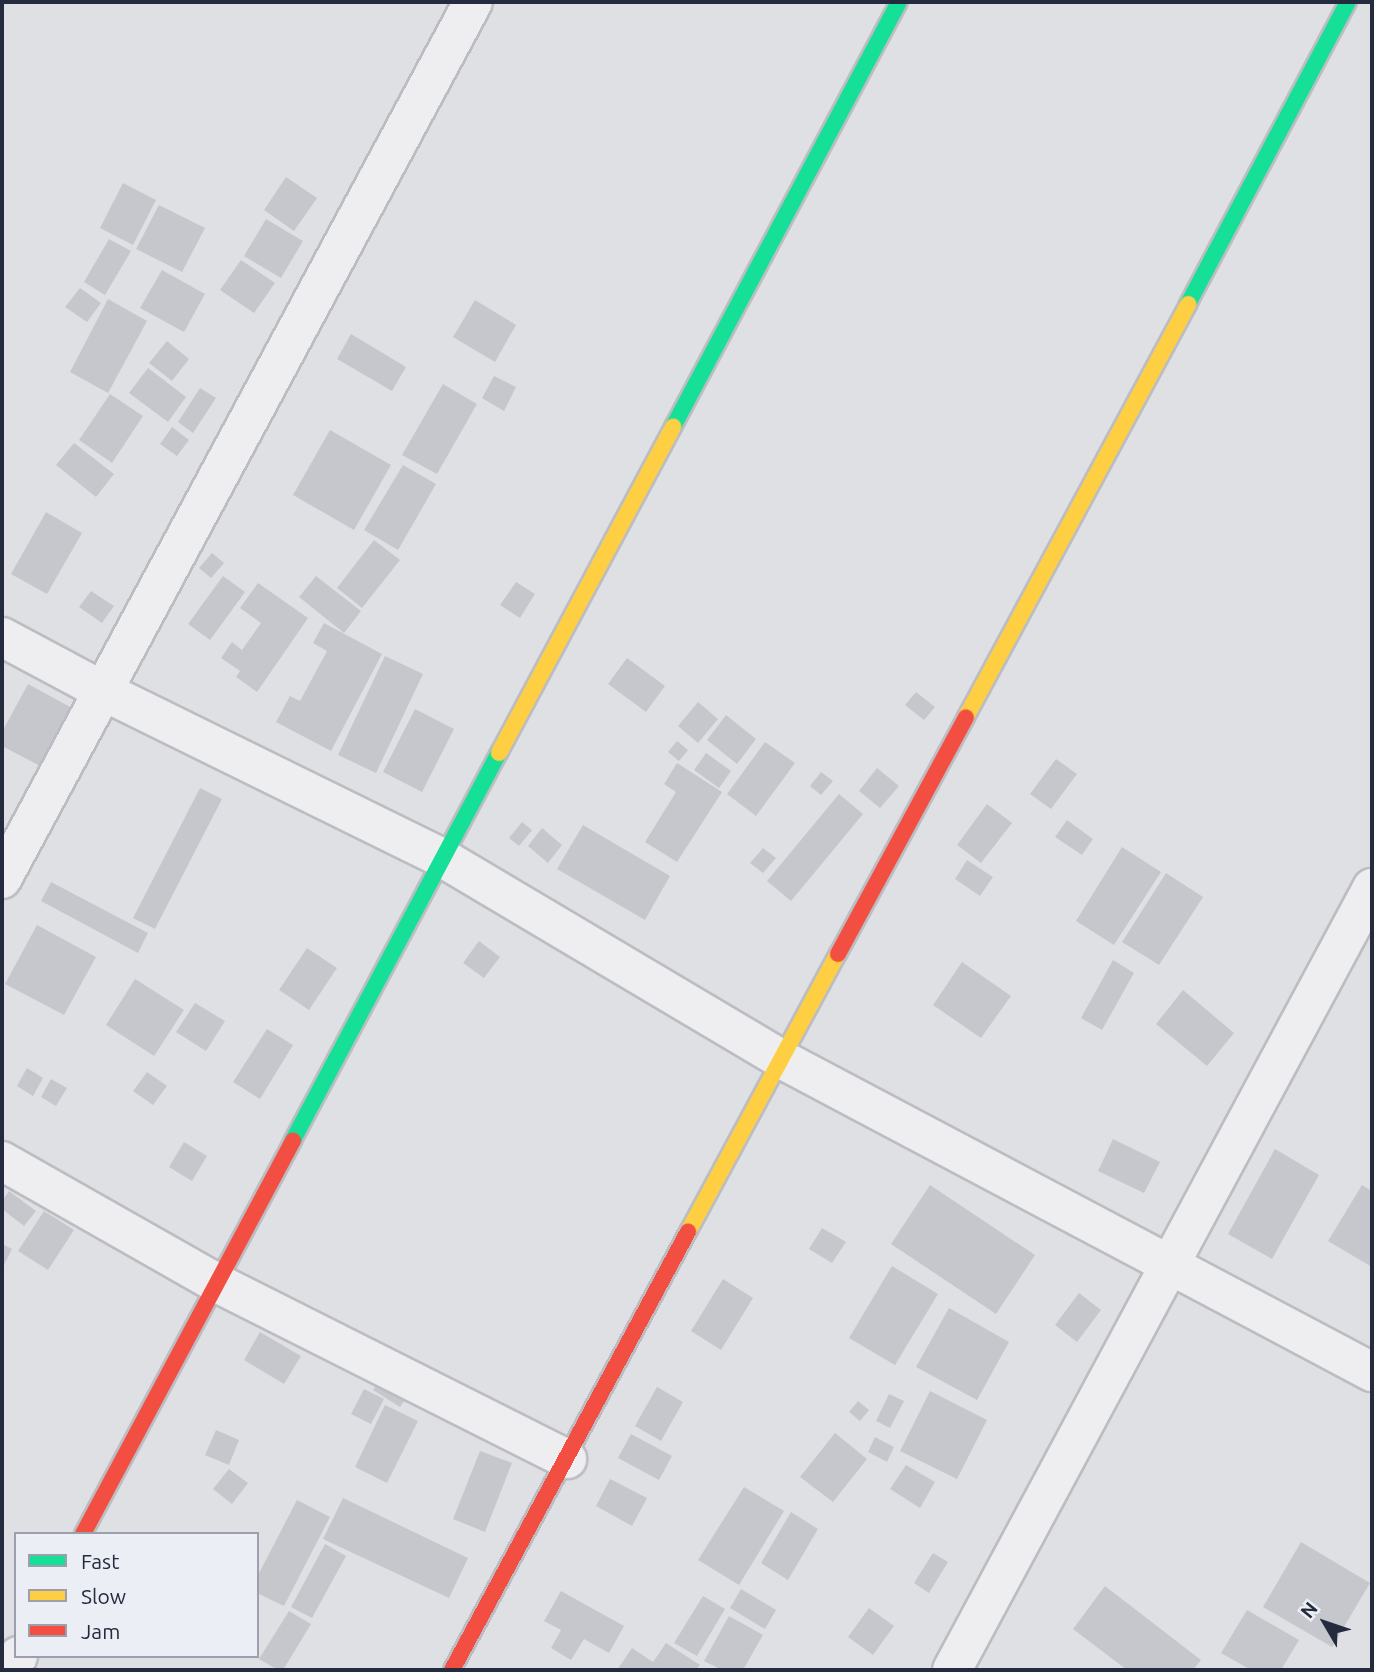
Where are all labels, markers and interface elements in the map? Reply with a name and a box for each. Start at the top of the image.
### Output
legend [14,1532,259,1658]
text: Fast [81,1549,119,1573]
text: Slow [81,1584,126,1608]
north arrow [1290,1588,1360,1658]
text: N [1296,1597,1322,1622]
text: Jam [81,1619,120,1643]

